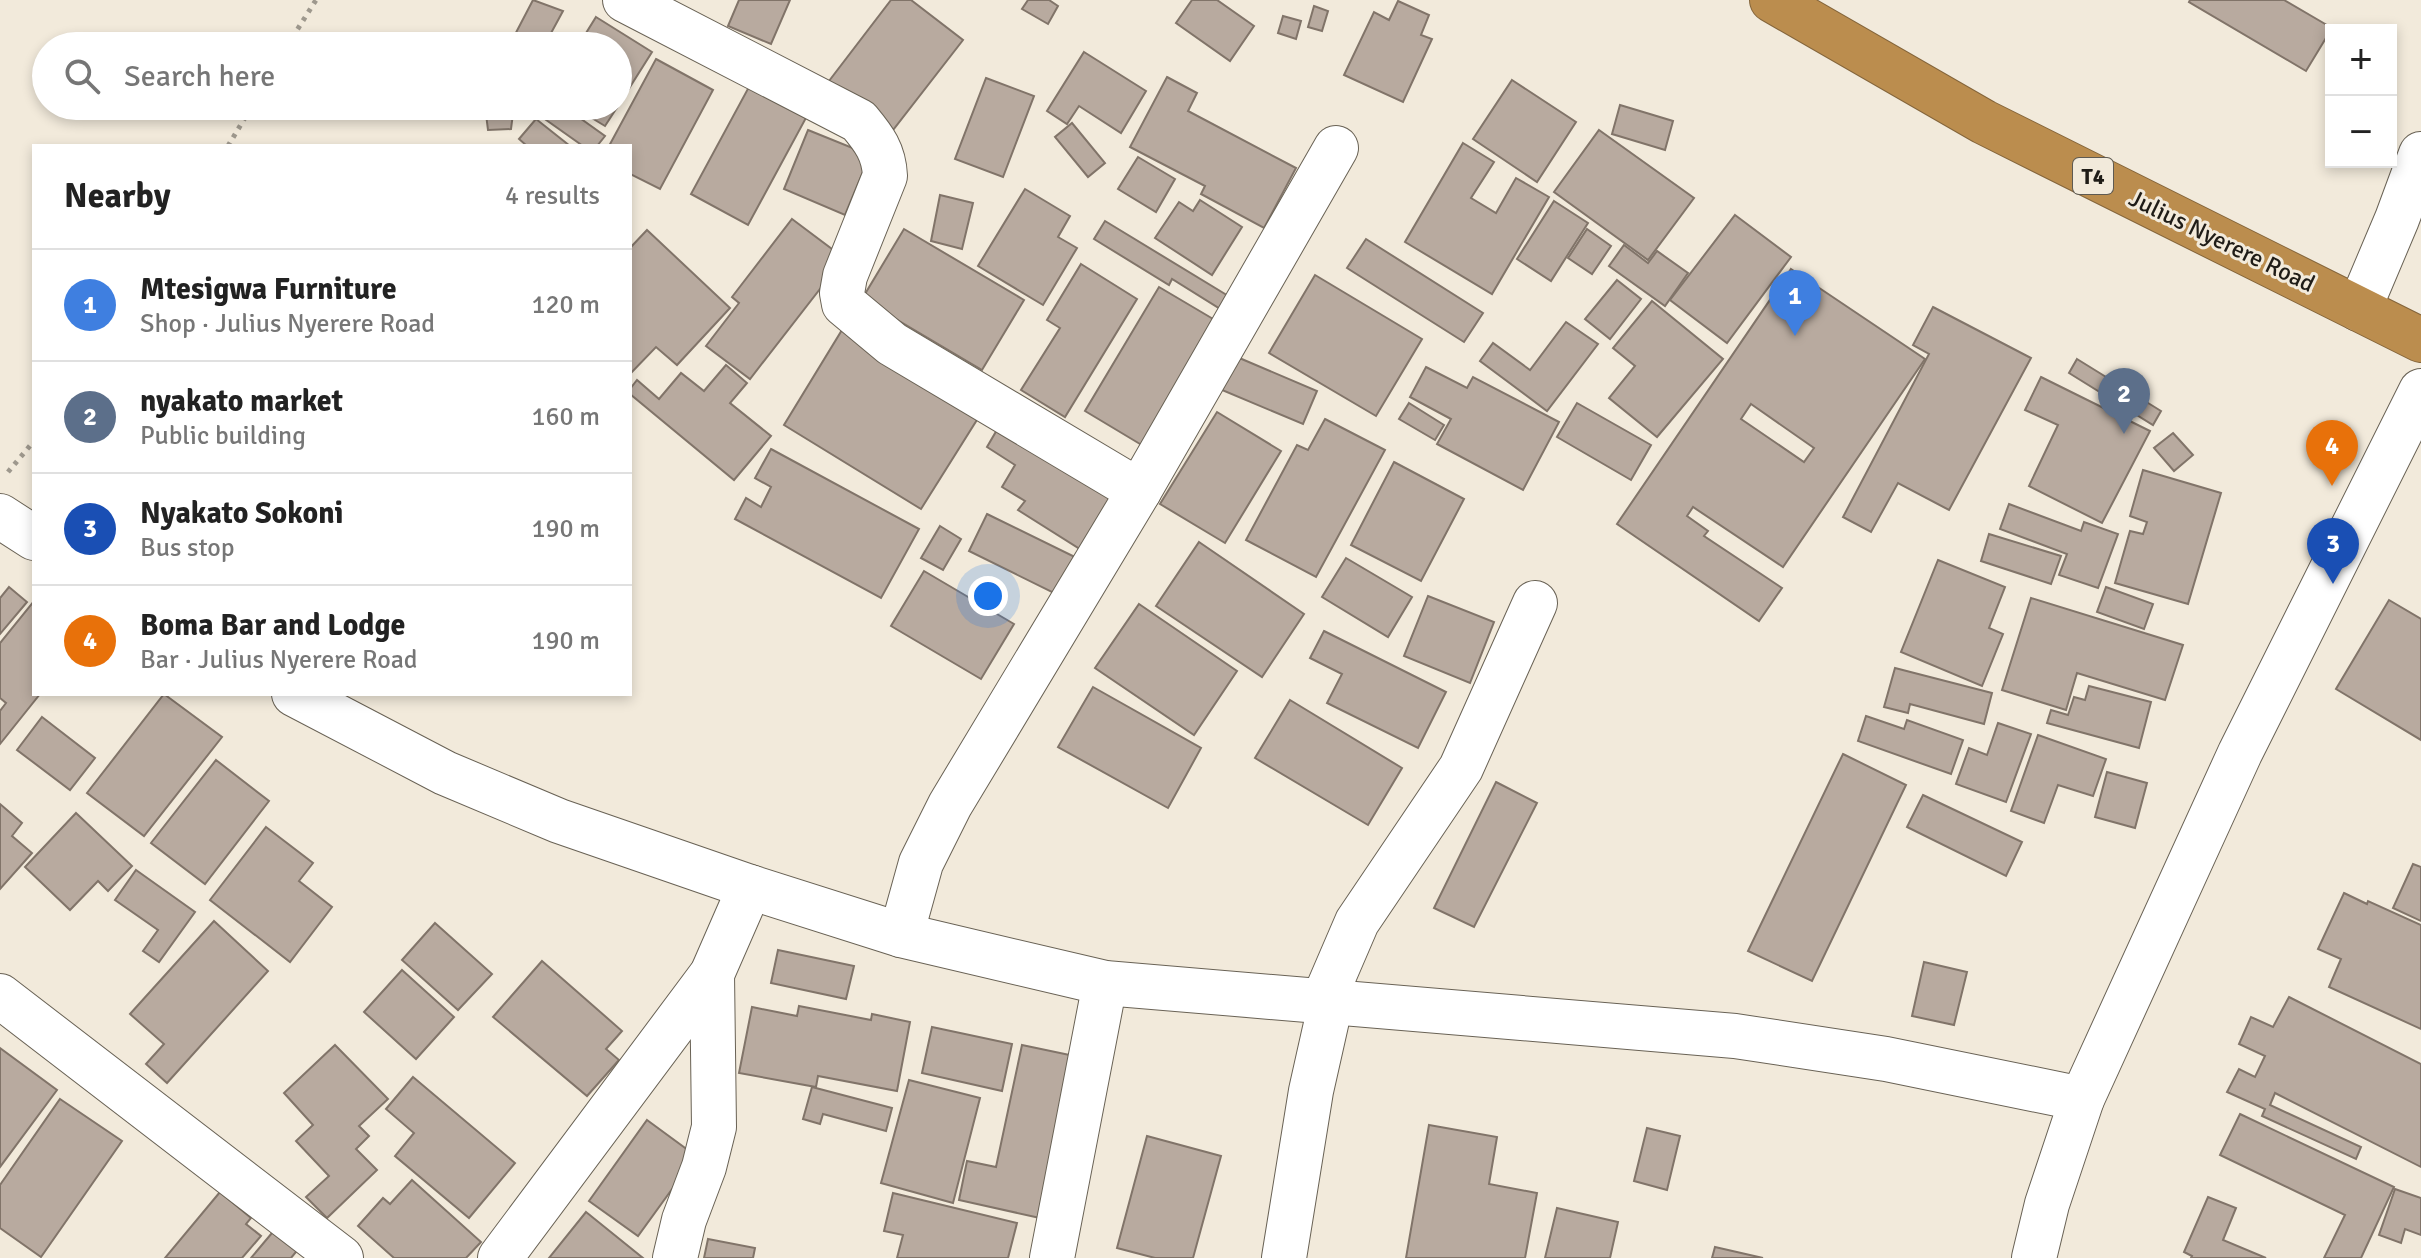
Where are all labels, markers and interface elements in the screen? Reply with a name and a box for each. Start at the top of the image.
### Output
map controls [2325,24,2397,168]
button: + [2325,24,2397,96]
search box [32,32,632,120]
icon: search [60,54,104,98]
text: Search here [124,58,275,95]
button: − [2325,96,2397,168]
road number: T4 [2073,158,2113,194]
text: Nearby [64,175,171,217]
text: 4 results [505,180,600,212]
street label: Julius Nyerere Road [2124,183,2320,299]
pin: 1 [1769,270,1821,336]
text: Mtesigwa Furniture [140,271,397,308]
text: 1 [83,289,97,321]
text: 120 m [531,289,600,321]
text: Shop · Julius Nyerere Road [140,308,435,340]
pin: 2 [2098,368,2150,434]
text: nyakato market [140,383,343,420]
text: 2 [83,401,97,433]
text: 160 m [531,401,600,433]
text: Public building [140,420,306,452]
pin: 4 [2306,420,2358,486]
text: Nyakato Sokoni [140,495,343,532]
text: 3 [83,513,97,545]
text: 190 m [531,513,600,545]
pin: 3 [2307,518,2359,584]
text: Bus stop [140,532,235,564]
your location [968,576,1008,616]
text: Boma Bar and Lodge [140,607,405,644]
text: 4 [83,625,97,657]
text: 190 m [531,625,600,657]
text: Bar · Julius Nyerere Road [140,644,418,676]

